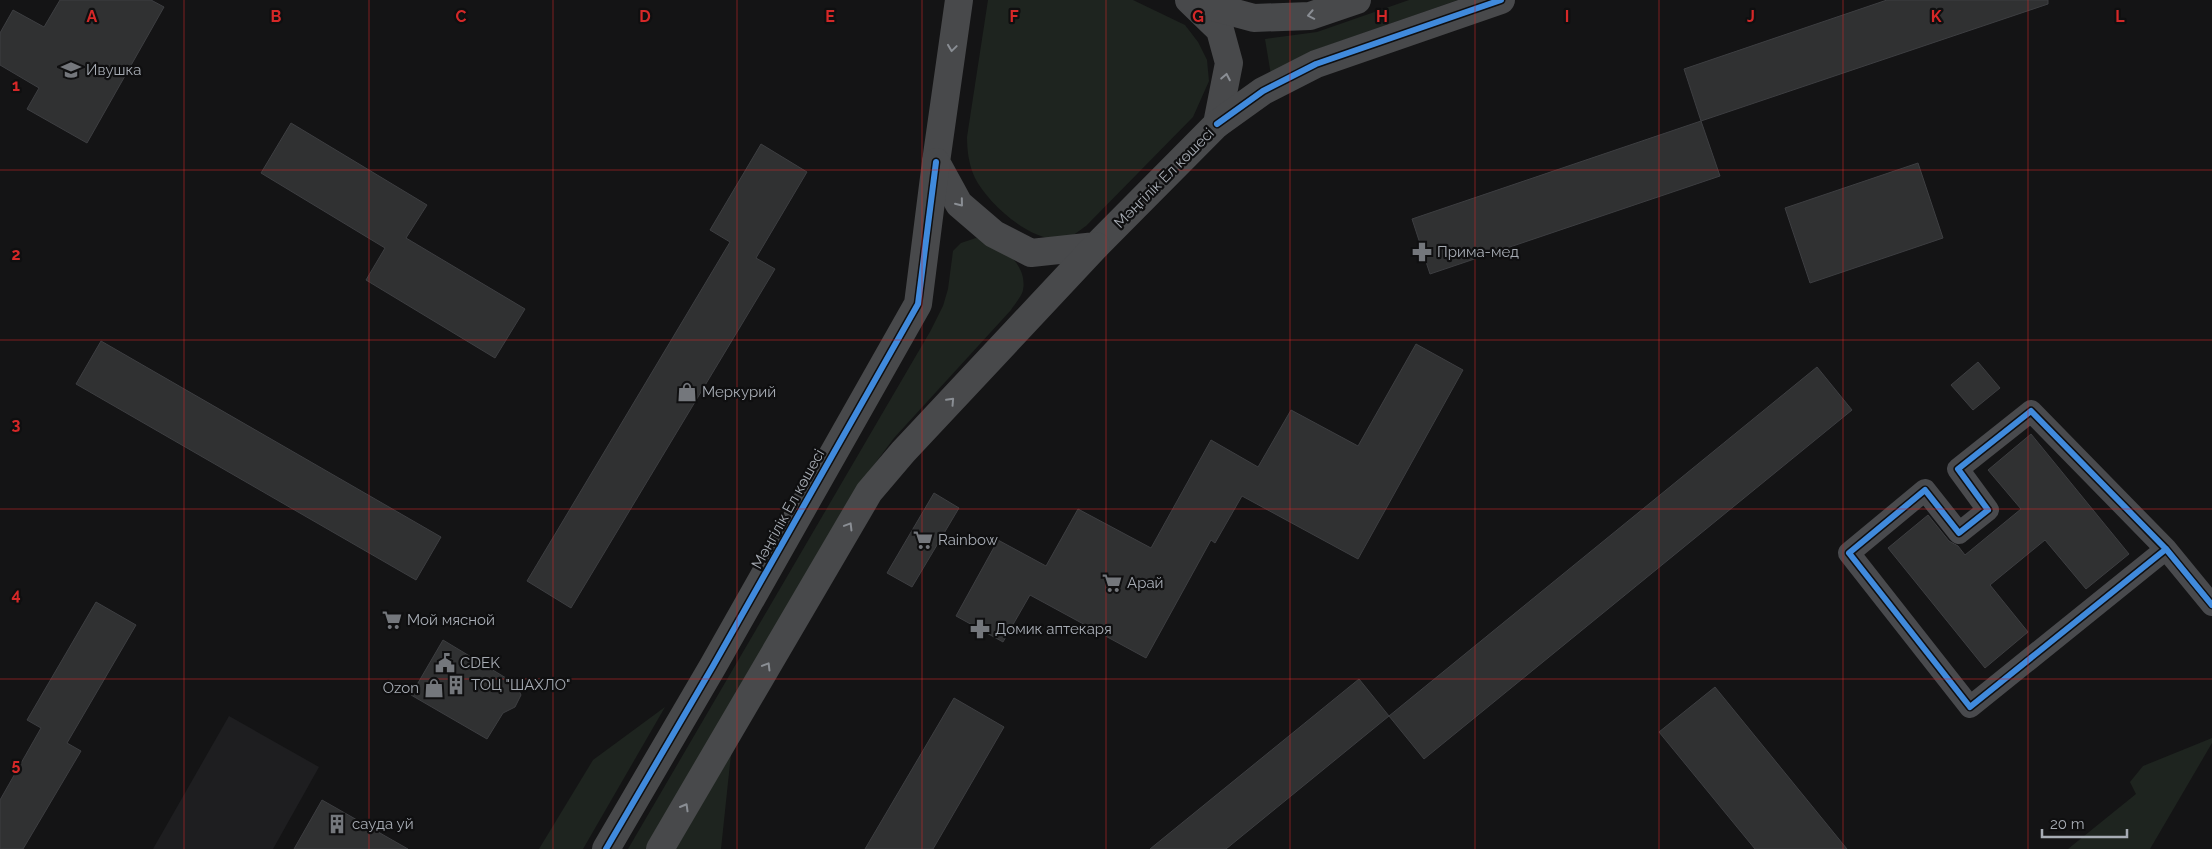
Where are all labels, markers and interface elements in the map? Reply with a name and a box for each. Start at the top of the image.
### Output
text: A [87,7,98,26]
text: B [271,7,282,26]
text: C [456,7,467,26]
text: D [639,7,651,26]
text: E [825,7,835,26]
text: F [1009,7,1019,26]
text: G [1192,7,1204,26]
text: H [1376,7,1388,26]
text: I [1565,7,1569,26]
text: J [1747,7,1755,26]
text: K [1931,7,1942,26]
text: L [2115,7,2125,26]
one-way arrow [1306,9,1315,20]
one-way arrow [947,45,958,53]
school or university icon: Ивушка [60,59,82,81]
place label: Ивушка [86,61,141,79]
one-way arrow [1220,73,1231,82]
text: 1 [12,76,20,95]
street label: Мәңгілік Ел көшесі [1110,124,1218,232]
one-way arrow [955,197,963,206]
pharmacy icon: Прима-мед [1411,241,1433,263]
place label: Прима-мед [1437,243,1519,261]
text: 2 [11,245,21,264]
shop icon: Меркурий [676,381,698,403]
place label: Меркурий [702,383,776,401]
one-way arrow [945,397,954,406]
text: 3 [12,415,21,434]
street label: Мәңгілік Ел көшесі [748,446,828,572]
one-way arrow [843,523,853,532]
supermarket icon: Rainbow [912,529,934,551]
place label: Rainbow [938,531,998,549]
supermarket icon: Арай [1101,572,1123,594]
place label: Арай [1127,574,1163,592]
text: 4 [11,585,21,604]
supermarket icon: Мой мясной [381,609,403,631]
place label: Мой мясной [407,611,495,629]
pharmacy icon: Домик аптекаря [969,618,991,640]
place label: Домик аптекаря [995,620,1112,638]
public building icon: CDEK [434,652,456,674]
place label: CDEK [460,654,500,672]
one-way arrow [760,663,770,672]
building icon: ТОЦ "ШАХЛО" [445,674,467,696]
place label: ТОЦ "ШАХЛО" [471,676,570,694]
shop icon: Ozon [423,677,445,699]
place label: Ozon [383,679,419,697]
text: 5 [12,755,21,774]
one-way arrow [678,803,688,812]
scale bar [2042,806,2127,838]
building icon: сауда уй [326,813,348,835]
place label: сауда уй [352,815,414,833]
text: 20 m [2050,815,2085,833]

